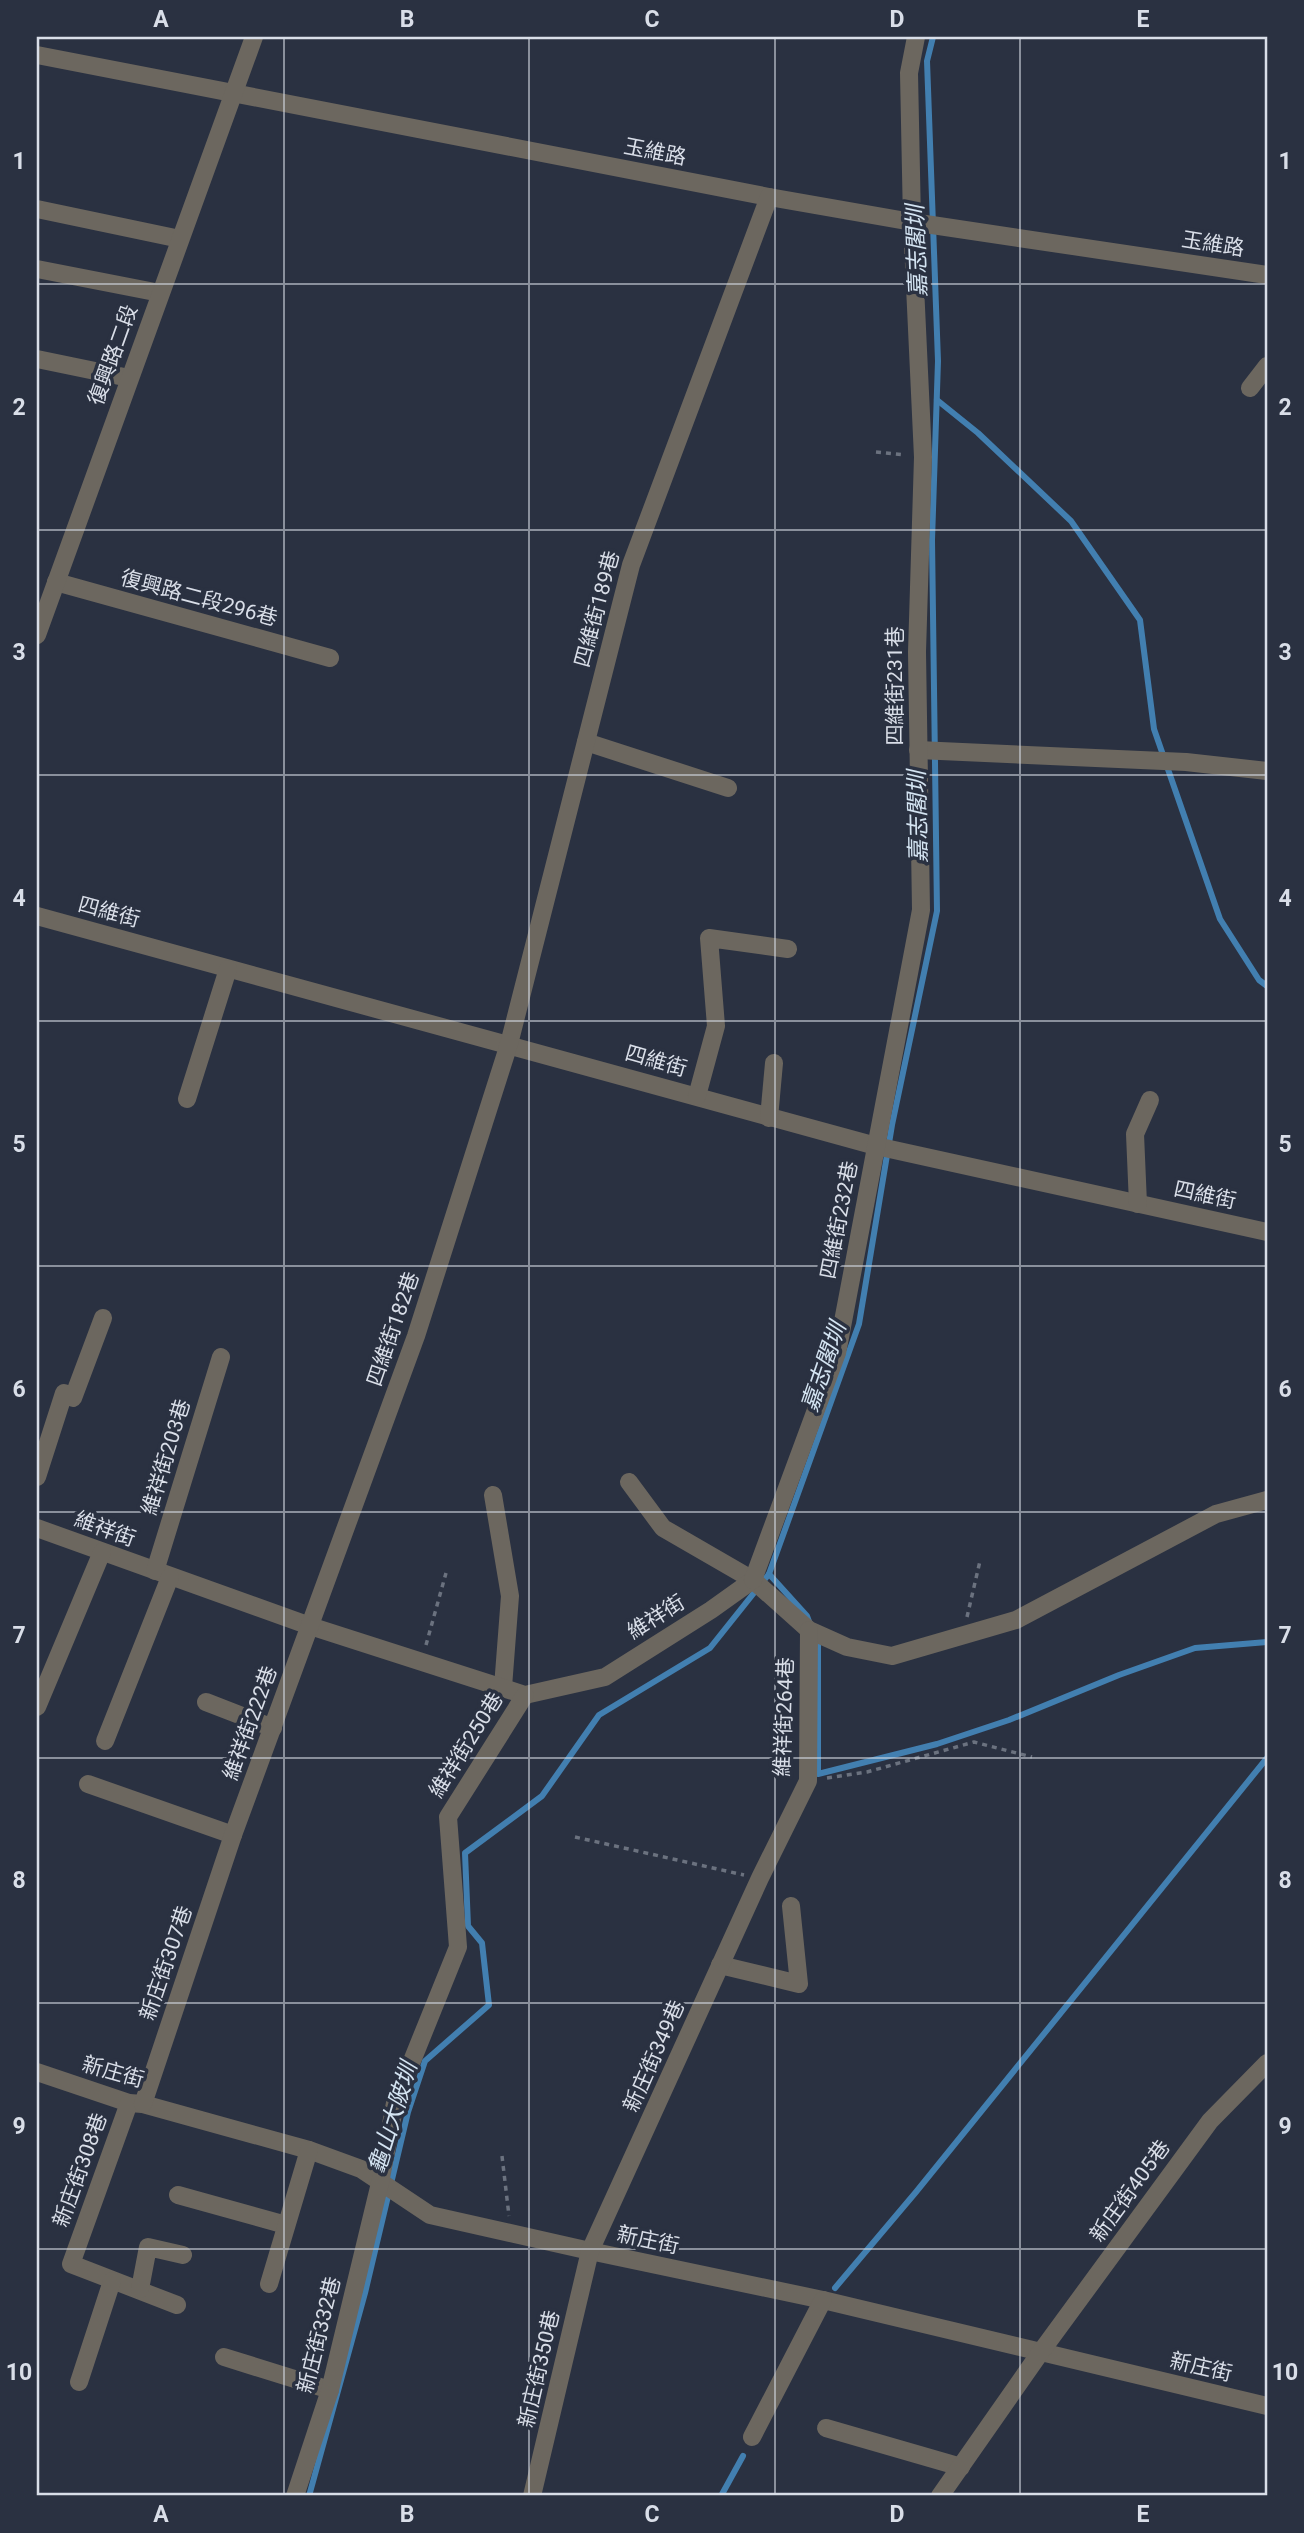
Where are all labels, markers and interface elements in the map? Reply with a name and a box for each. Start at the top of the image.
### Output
text: A [153,6,169,33]
text: B [400,6,414,33]
text: C [644,6,660,33]
text: D [890,6,904,33]
text: E [1137,6,1150,33]
street label: 玉維路 [622,134,688,170]
text: 1 [12,148,26,175]
text: 1 [1278,148,1292,175]
water label: 嘉志閣圳 [902,202,932,297]
street label: 玉維路 [1180,227,1246,261]
street label: 復興路二段 [84,302,142,408]
text: 2 [12,394,26,421]
text: 2 [1278,394,1292,421]
street label: 四維街189巷 [570,548,624,670]
street label: 復興路二段296巷 [118,566,280,630]
street label: 四維街231巷 [883,626,907,746]
text: 3 [12,639,26,666]
text: 3 [1278,639,1292,666]
water label: 嘉志閣圳 [904,768,932,863]
text: 4 [12,885,26,912]
text: 4 [1278,885,1292,912]
street label: 四維街 [75,892,143,932]
street label: 四維街 [622,1041,690,1081]
text: 5 [12,1131,26,1158]
text: 5 [1278,1131,1292,1158]
street label: 四維街232巷 [816,1159,862,1281]
street label: 四維街 [1172,1177,1238,1213]
street label: 四維街182巷 [362,1269,424,1389]
water label: 嘉志閣圳 [796,1316,853,1415]
text: 6 [12,1376,26,1403]
text: 6 [1278,1376,1292,1403]
street label: 維祥街203巷 [137,1396,195,1518]
street label: 維祥街 [71,1507,139,1551]
street label: 維祥街 [623,1590,689,1644]
text: 7 [12,1622,26,1649]
text: 7 [1278,1622,1292,1649]
street label: 維祥街264巷 [770,1657,798,1777]
street label: 維祥街222巷 [218,1663,282,1783]
street label: 維祥街250巷 [424,1688,508,1802]
text: 8 [12,1867,26,1894]
text: 8 [1278,1867,1292,1894]
street label: 新庄街307巷 [135,1903,197,2023]
street label: 新庄街349巷 [619,1997,689,2115]
street label: 新庄街 [79,2052,147,2092]
water label: 龜山大陂圳 [363,2056,424,2177]
street label: 新庄街308巷 [48,2110,112,2230]
text: 9 [12,2113,26,2140]
text: 9 [1278,2113,1292,2140]
street label: 新庄街405巷 [1085,2136,1175,2246]
street label: 新庄街 [615,2222,681,2258]
street label: 新庄街332巷 [293,2274,345,2396]
street label: 新庄街350巷 [514,2308,564,2430]
street label: 新庄街 [1168,2348,1234,2386]
text: 10 [6,2359,32,2386]
text: 10 [1272,2359,1298,2386]
text: A [153,2501,169,2528]
text: B [400,2501,414,2528]
text: C [644,2501,660,2528]
text: D [890,2501,904,2528]
text: E [1137,2501,1150,2528]

